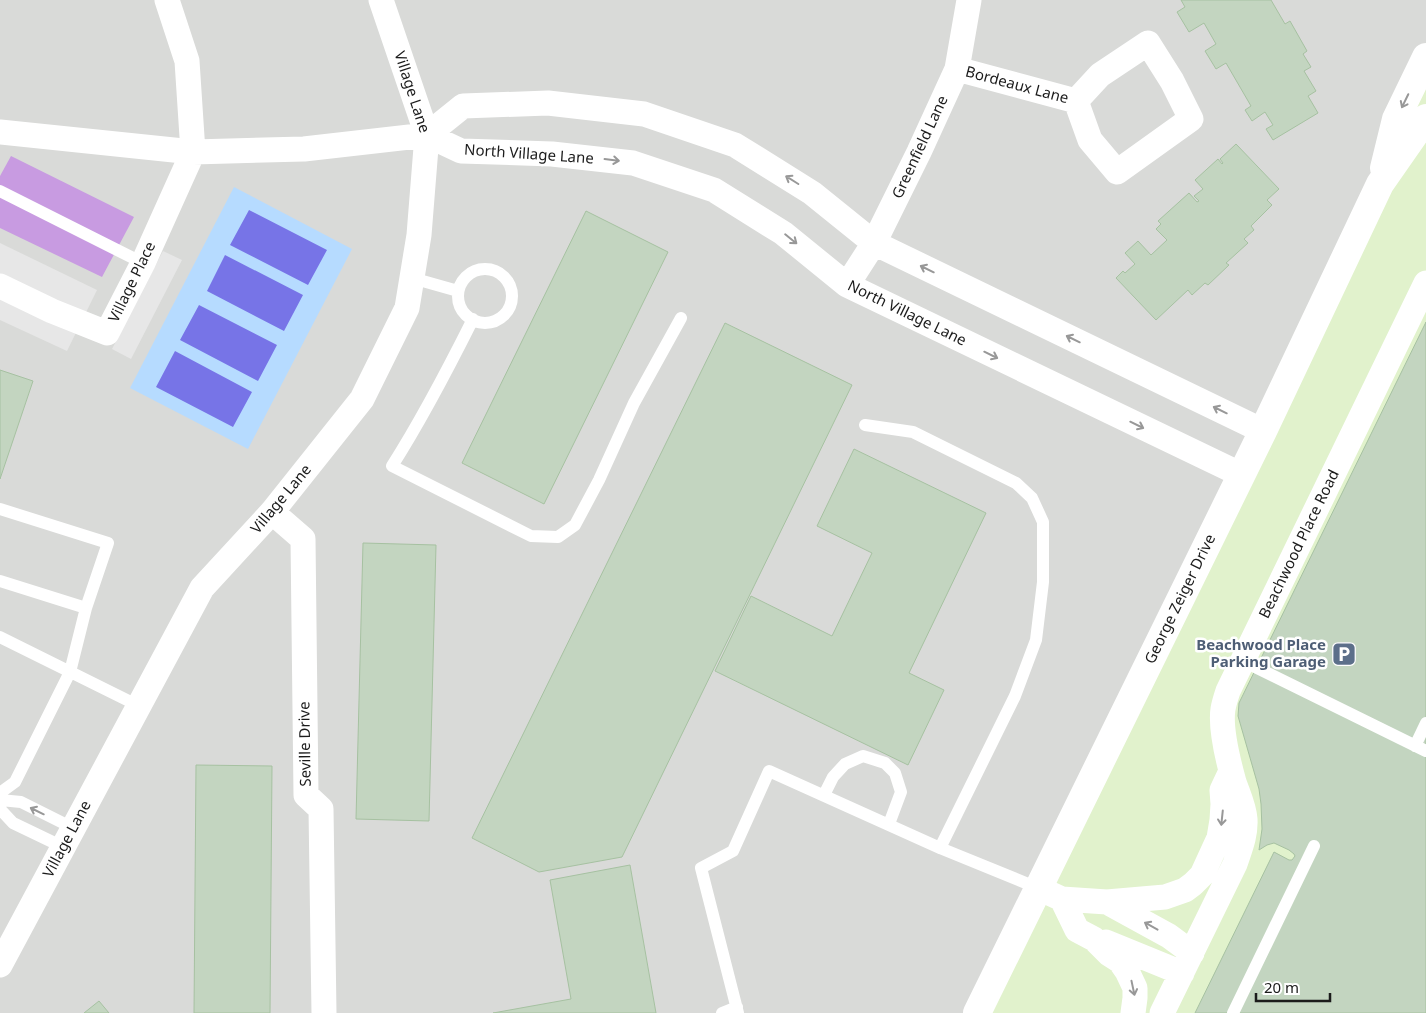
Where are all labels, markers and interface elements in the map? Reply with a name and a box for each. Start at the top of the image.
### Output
street label: Village Lane [390,48,436,135]
street label: Bordeaux Lane [964,61,1071,107]
street label: Greenfield Lane [886,92,952,201]
one-way arrow [1400,93,1409,108]
street label: North Village Lane [464,138,595,168]
one-way arrow [604,155,620,165]
one-way arrow [785,175,799,185]
one-way arrow [784,234,797,245]
street label: Village Place [103,238,159,325]
one-way arrow [920,263,935,273]
street label: North Village Lane [845,275,970,350]
one-way arrow [1066,334,1081,343]
one-way arrow [983,350,998,360]
one-way arrow [1212,405,1227,415]
one-way arrow [1129,421,1144,430]
street label: Village Lane [245,460,315,537]
street label: Beachwood Place Road [1253,466,1343,621]
street label: George Zeiger Drive [1139,530,1219,667]
place label: Beachwood Place Parking Garage [1196,634,1326,671]
parking icon: Beachwood Place Parking Garage [1331,641,1357,667]
street label: Seville Drive [293,701,315,787]
street label: Village Lane [37,796,95,881]
one-way arrow [30,805,45,815]
one-way arrow [1217,809,1227,825]
one-way arrow [1144,921,1159,931]
scale bar [1256,970,1330,1002]
text: 20 m [1264,977,1299,997]
one-way arrow [1129,980,1139,996]

